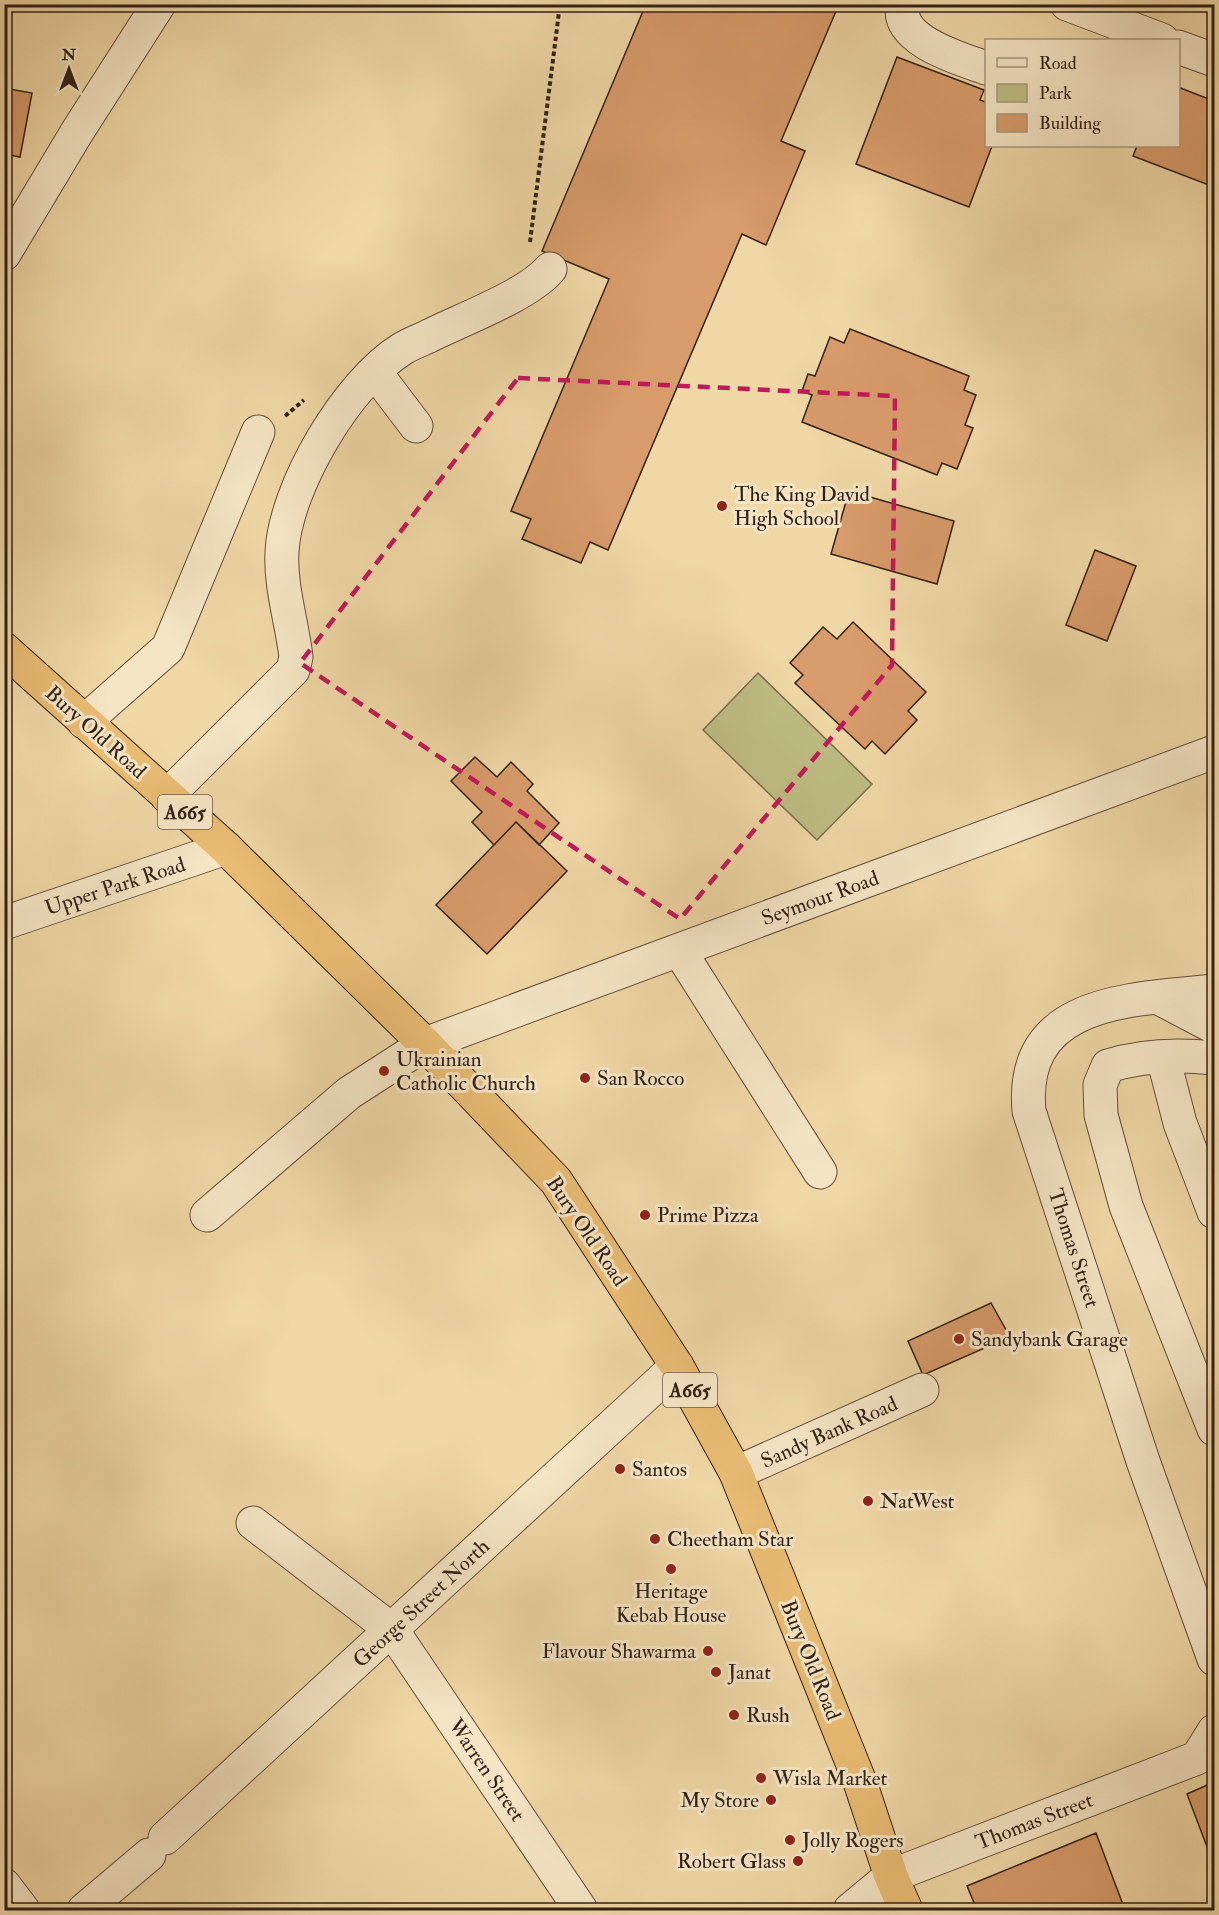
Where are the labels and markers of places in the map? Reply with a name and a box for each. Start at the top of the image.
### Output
place label: The King David High School [734,481,871,532]
marker: The King David High School [715,499,729,513]
place label: Ukrainian Catholic Church [396,1046,536,1097]
marker: Ukrainian Catholic Church [377,1064,391,1078]
place label: San Rocco [597,1065,684,1092]
marker: San Rocco [578,1071,592,1085]
place label: Prime Pizza [657,1202,759,1229]
marker: Prime Pizza [638,1208,652,1222]
place label: Sandybank Garage [971,1326,1128,1353]
marker: Sandybank Garage [952,1332,966,1346]
place label: Santos [632,1456,687,1483]
marker: Santos [613,1462,627,1476]
place label: NatWest [880,1488,955,1515]
marker: NatWest [861,1494,875,1508]
place label: Cheetham Star [667,1526,793,1553]
marker: Cheetham Star [648,1532,662,1546]
marker: Heritage Kebab House [664,1562,678,1576]
place label: Heritage Kebab House [616,1578,727,1629]
place label: Flavour Shawarma [542,1638,696,1665]
marker: Flavour Shawarma [701,1644,715,1658]
place label: Janat [727,1659,771,1686]
marker: Janat [709,1665,723,1679]
place label: Rush [746,1702,790,1729]
marker: Rush [727,1708,741,1722]
place label: Wisla Market [772,1765,888,1792]
marker: Wisla Market [754,1771,768,1785]
place label: My Store [680,1787,759,1814]
marker: My Store [764,1793,778,1807]
place label: Jolly Rogers [801,1827,904,1854]
marker: Jolly Rogers [783,1833,797,1847]
place label: Robert Glass [677,1848,786,1875]
marker: Robert Glass [791,1854,805,1868]

